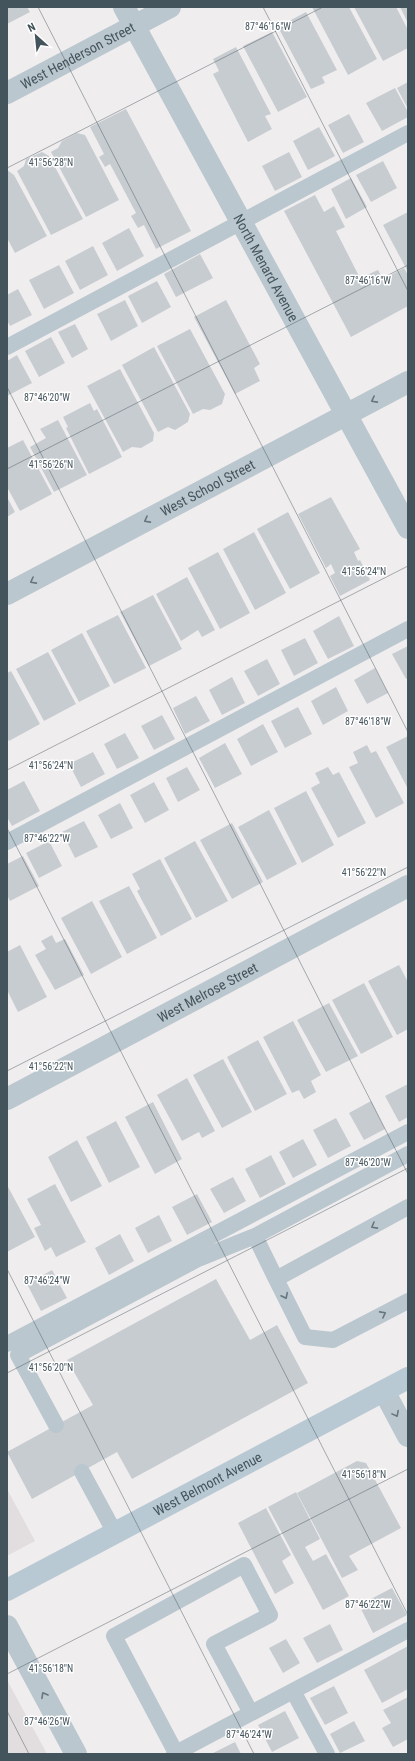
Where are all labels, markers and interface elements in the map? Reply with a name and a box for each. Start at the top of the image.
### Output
north arrow [16,16,56,56]
street label: West Henderson Street [18,19,138,92]
text: N [26,20,38,35]
text: 87°46'16"W [245,21,291,32]
text: 41°56'28"N [29,157,73,168]
street label: North Menard Avenue [230,211,302,325]
text: 87°46'16"W [345,275,391,286]
text: 87°46'20"W [24,392,70,403]
one-way arrow [370,395,378,403]
street label: West School Street [158,456,258,519]
text: 41°56'26"N [29,459,73,470]
one-way arrow [144,515,152,523]
text: 41°56'24"N [342,566,386,577]
one-way arrow [29,576,37,584]
text: 87°46'18"W [345,716,391,727]
text: 41°56'24"N [29,760,73,771]
text: 87°46'22"W [24,833,70,844]
text: 41°56'22"N [342,867,386,878]
street label: West Melrose Street [155,959,260,1026]
text: 41°56'22"N [29,1061,73,1072]
text: 87°46'20"W [345,1157,391,1168]
one-way arrow [371,1221,378,1228]
text: 87°46'24"W [24,1275,70,1286]
one-way arrow [280,1292,288,1299]
one-way arrow [379,1311,386,1318]
text: 41°56'20"N [29,1362,73,1373]
one-way arrow [391,1409,398,1417]
street label: West Belmont Avenue [151,1449,265,1519]
text: 41°56'18"N [342,1469,386,1480]
text: 87°46'22"W [345,1599,391,1610]
text: 41°56'18"N [29,1663,73,1674]
one-way arrow [42,1692,49,1699]
text: 87°46'26"W [24,1716,70,1727]
text: 87°46'24"W [226,1729,272,1740]

